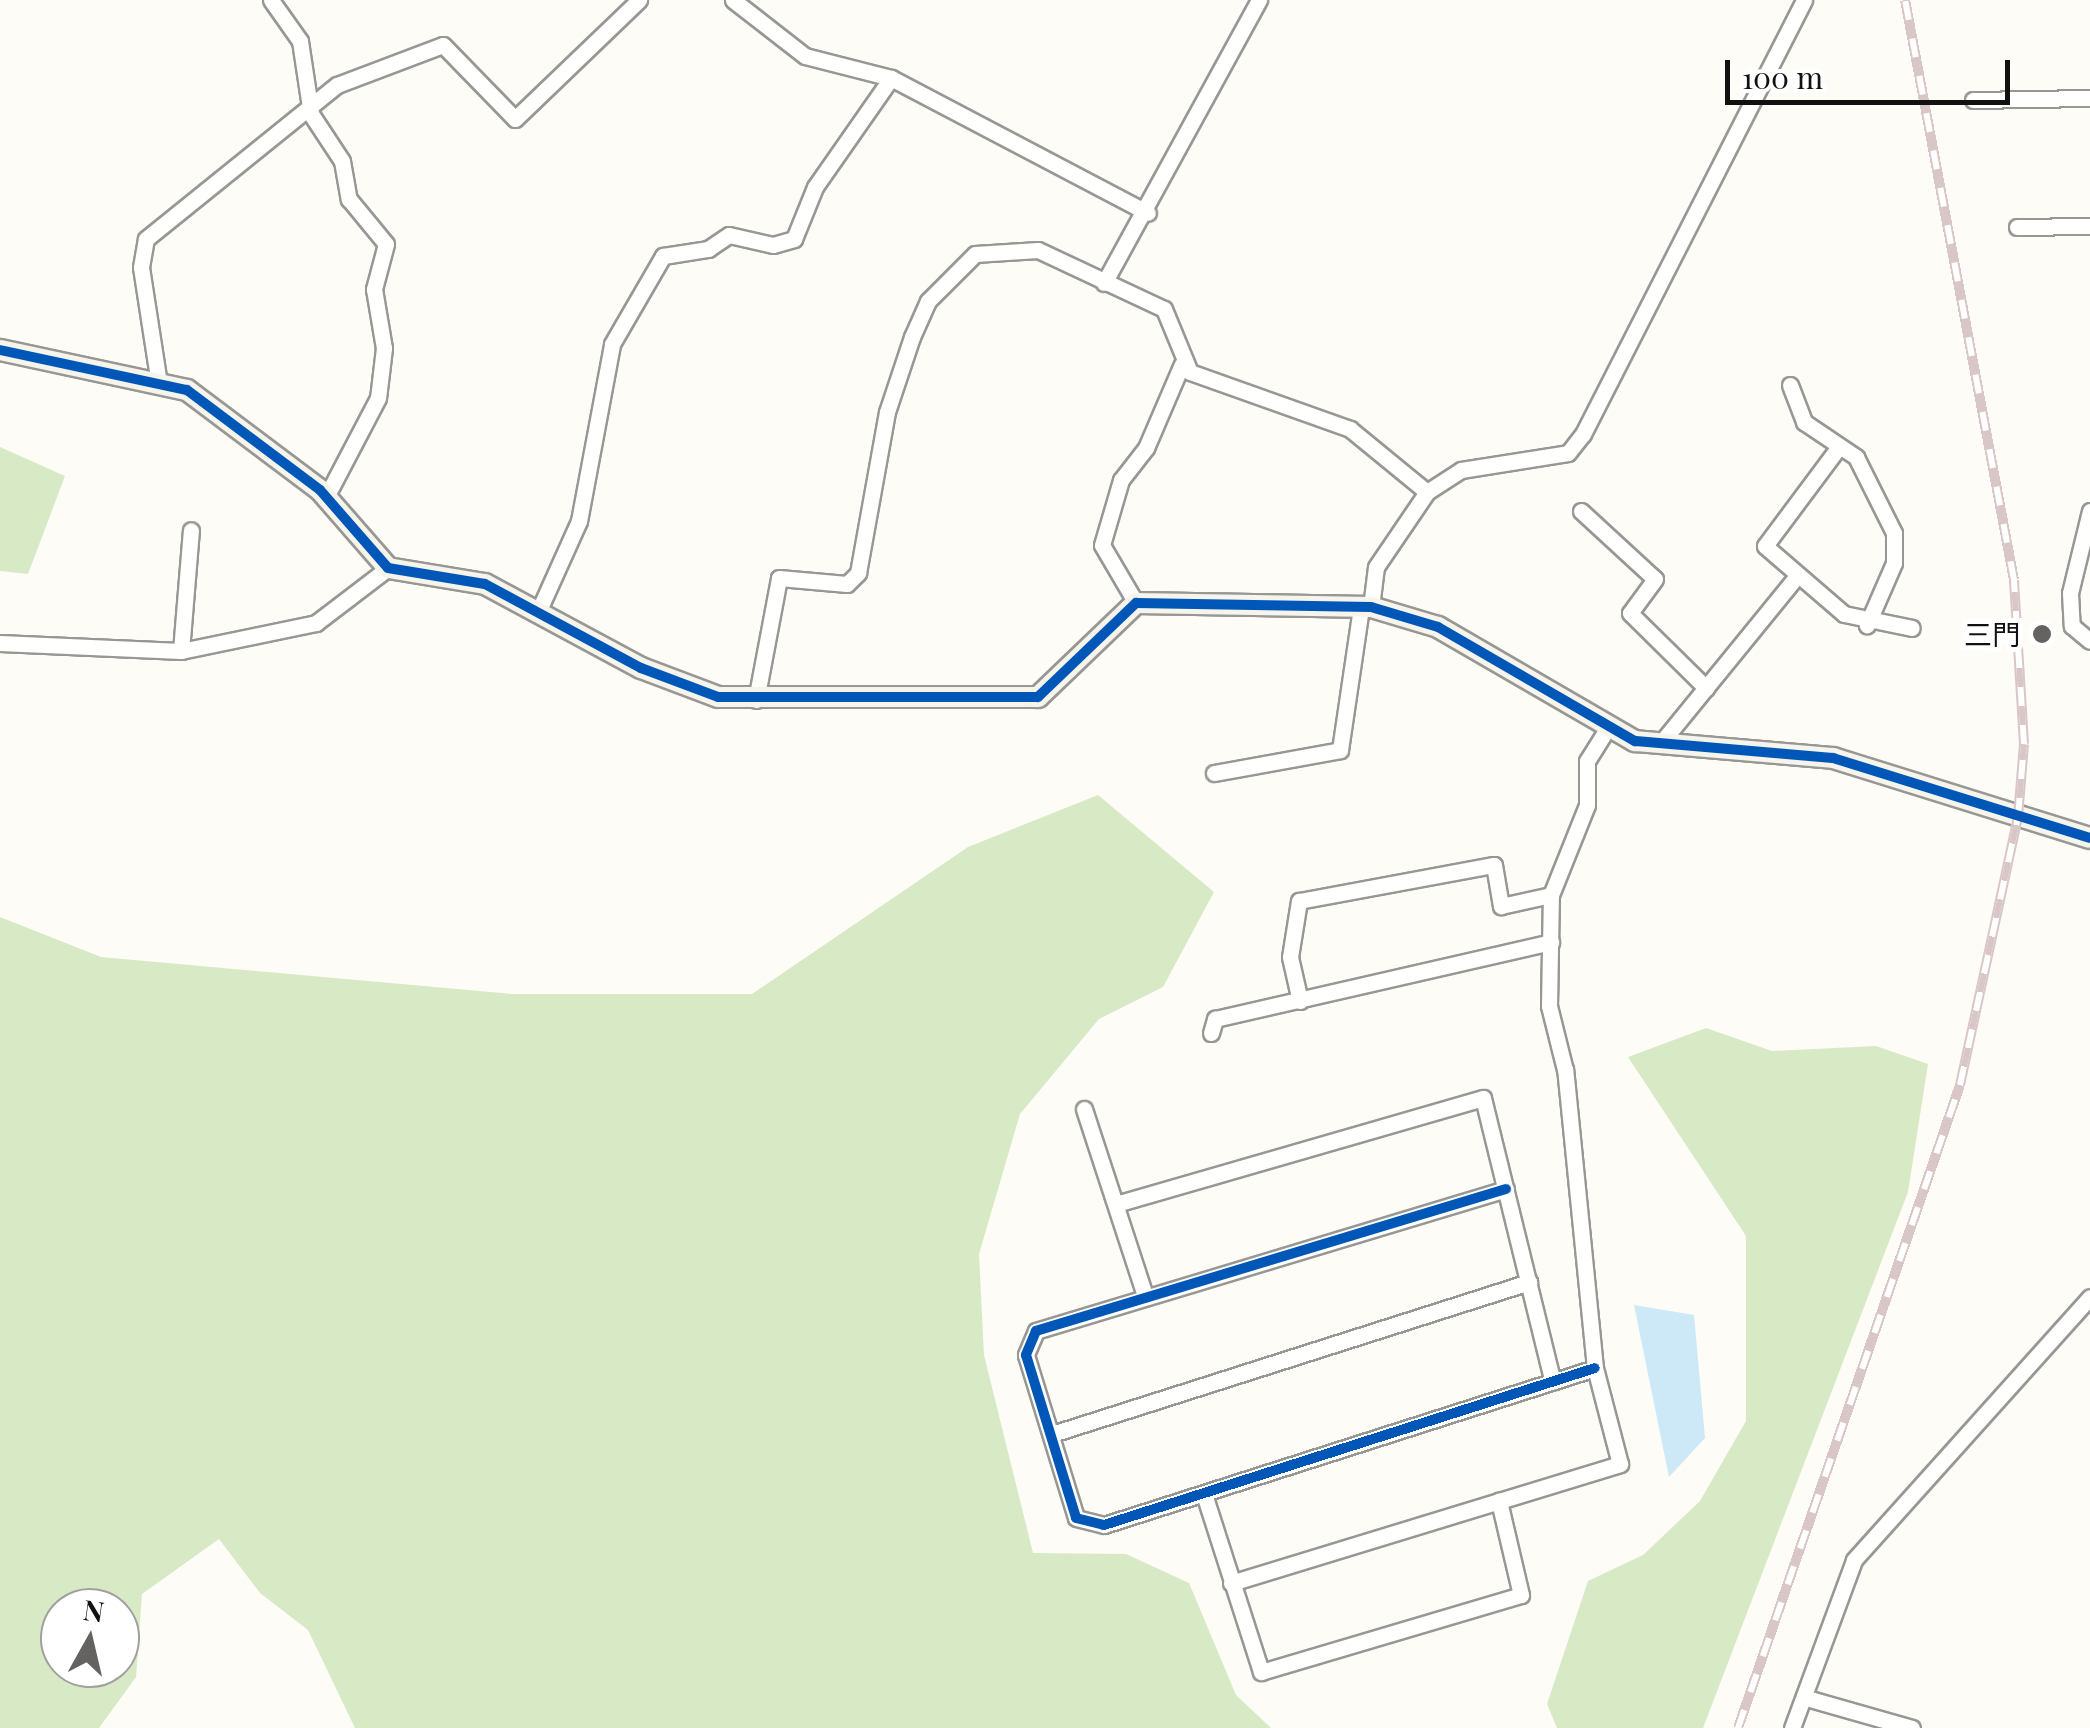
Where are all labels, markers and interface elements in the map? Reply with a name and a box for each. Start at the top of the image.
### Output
scale bar [1730,40,2015,102]
text: 100 m [1742,57,1823,97]
place label: 三門 [1964,617,2020,651]
marker: 三門 [2029,621,2055,647]
north arrow [40,1588,140,1688]
text: N [81,1590,107,1630]

